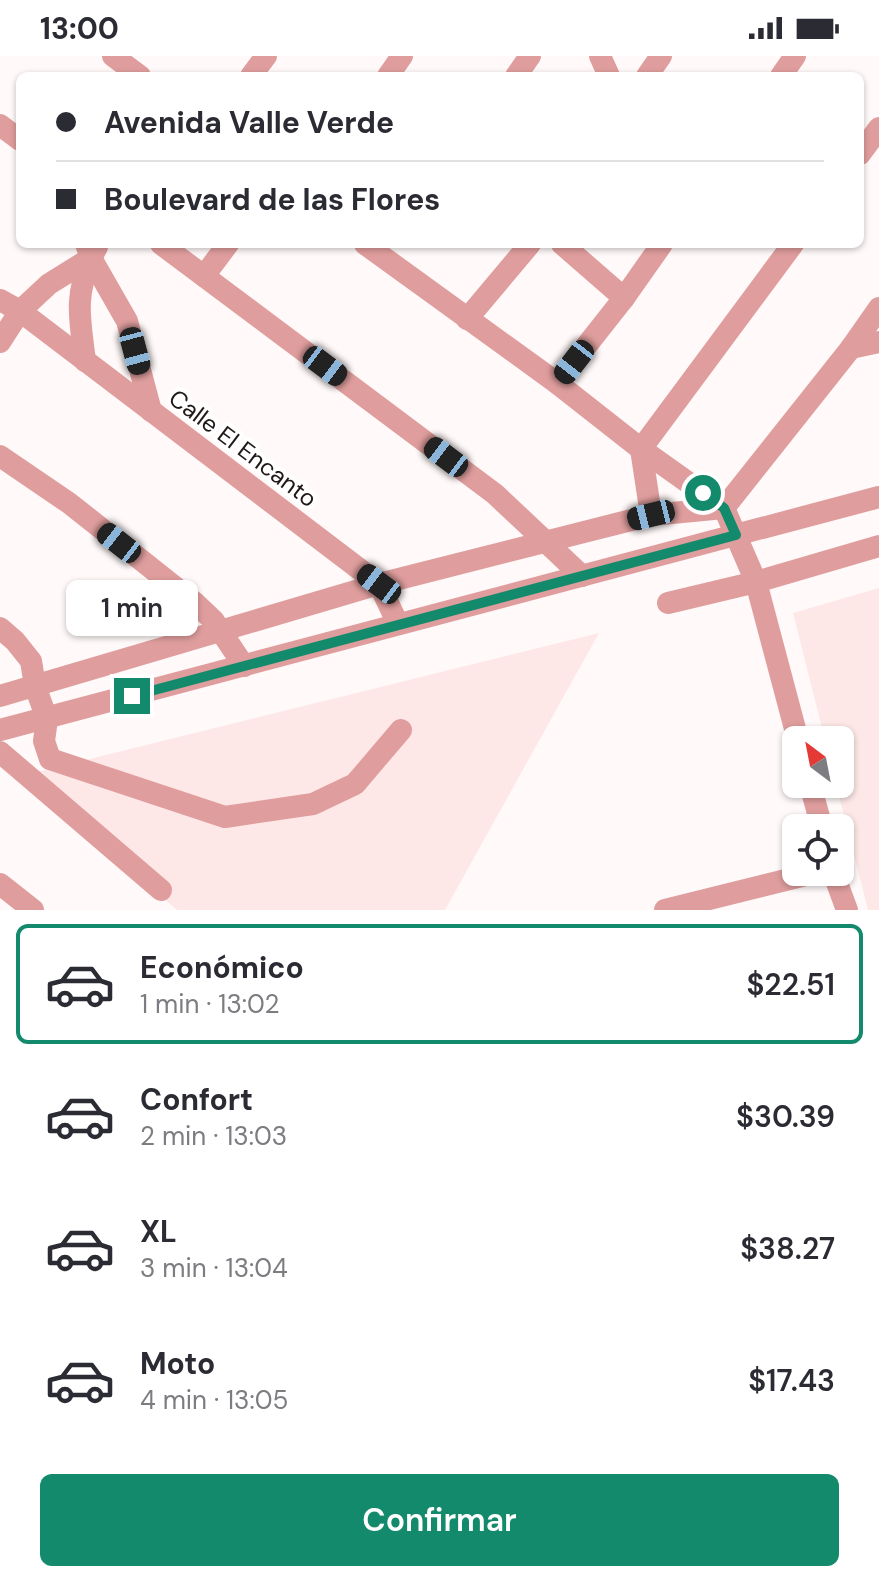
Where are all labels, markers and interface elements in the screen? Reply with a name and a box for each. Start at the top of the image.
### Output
text: 13:00 [40,9,119,48]
text: Avenida Valle Verde [104,103,394,142]
text: Boulevard de las Flores [104,180,440,219]
car [117,325,153,377]
car [550,336,598,388]
car [299,342,351,390]
street label: Calle El Encanto [163,382,323,514]
car [420,433,472,481]
route start [685,475,721,511]
car [625,498,677,532]
car [93,519,145,567]
car [353,560,405,608]
callout: 1 min [66,580,198,636]
text: 1 min [101,591,163,625]
route end [114,678,150,714]
north arrow [782,726,854,798]
map controls [782,726,854,886]
button: locate [782,814,854,886]
icon: car [44,948,116,1020]
text: Económico [140,948,304,987]
text: $22.51 [746,965,835,1004]
text: 1 min · 13:02 [140,987,280,1021]
icon: car [44,1080,116,1152]
text: Confort [140,1080,253,1119]
text: $30.39 [736,1097,835,1136]
text: 2 min · 13:03 [140,1119,287,1153]
icon: car [44,1212,116,1284]
text: XL [140,1212,177,1251]
text: $38.27 [740,1229,835,1268]
text: 3 min · 13:04 [140,1251,288,1285]
icon: car [44,1344,116,1416]
text: Moto [140,1344,215,1383]
text: $17.43 [748,1361,835,1400]
text: 4 min · 13:05 [140,1383,288,1417]
button: Confirmar [40,1474,839,1566]

